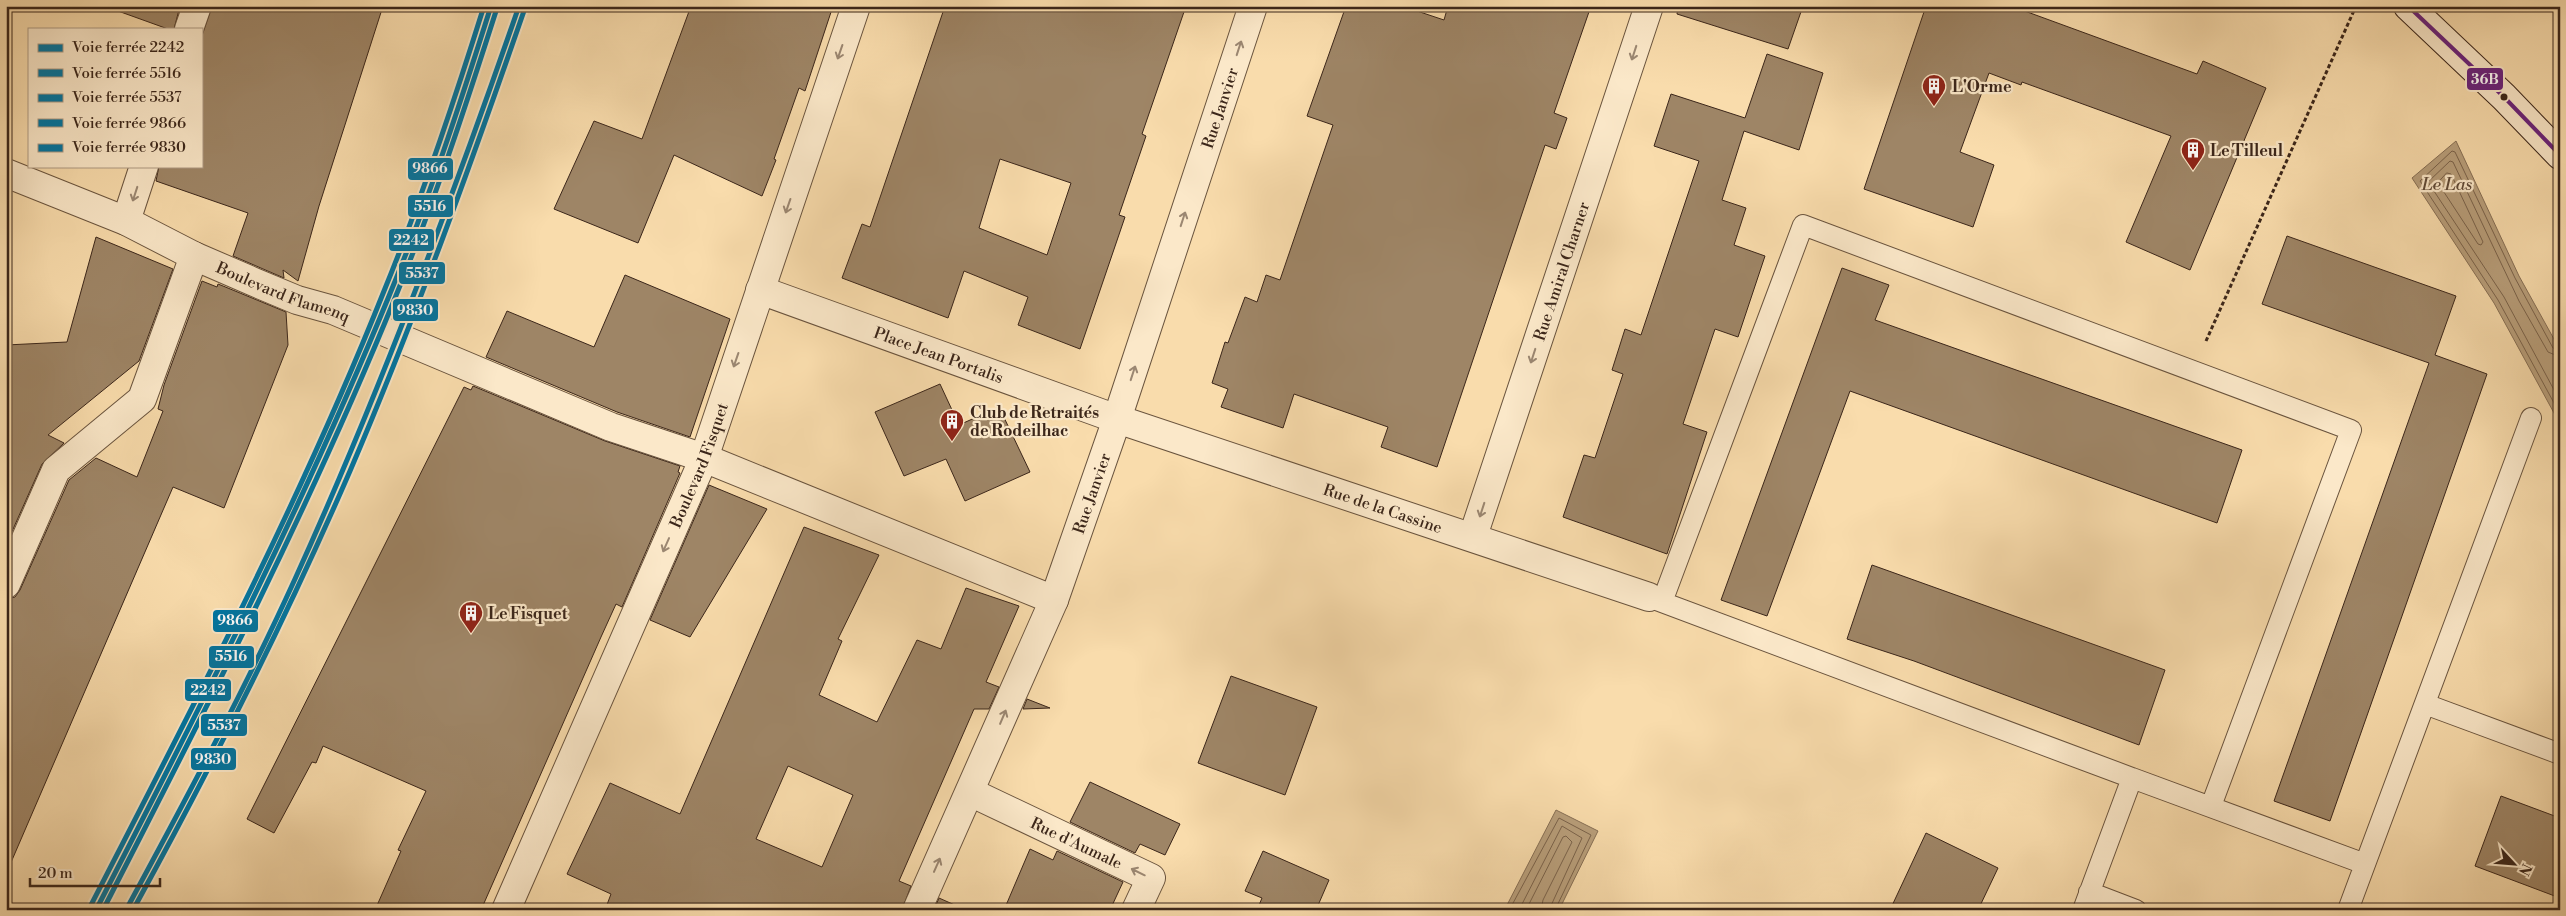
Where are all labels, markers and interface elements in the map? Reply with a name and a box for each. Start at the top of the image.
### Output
legend [28,28,202,168]
text: Voie ferrée 2242 [71,38,184,57]
one-way arrow [1235,40,1245,56]
one-way arrow [835,44,844,60]
one-way arrow [1628,44,1638,60]
text: Voie ferrée 5516 [71,64,181,83]
street label: Rue Janvier [1198,65,1243,151]
line badge: 36B [2466,67,2504,91]
text: 36B [2471,71,2499,89]
building icon: L'Orme [1921,73,1947,107]
place label: L'Orme [1952,77,2012,97]
text: Voie ferrée 5537 [71,88,182,107]
unlabelled marker [2499,92,2509,102]
text: Voie ferrée 9866 [71,114,186,133]
building icon: Le Tilleul [2180,137,2206,171]
text: Voie ferrée 9830 [71,138,186,157]
place label: Le Tilleul [2210,141,2284,161]
line badge: 9866 [407,157,454,181]
text: 9866 [412,160,448,178]
water label: Le Las [2421,173,2472,196]
one-way arrow [130,185,140,201]
line badge: 5516 [407,194,454,218]
text: 5516 [414,198,446,216]
one-way arrow [783,198,792,214]
street label: Rue Amiral Charner [1529,199,1594,344]
one-way arrow [1179,211,1189,227]
line badge: 2242 [388,228,435,252]
text: 2242 [393,232,429,250]
street label: Boulevard Flamenq [212,257,354,327]
line badge: 5537 [398,261,446,285]
text: 5537 [405,265,440,283]
line badge: 9830 [392,298,439,322]
text: 9830 [397,302,433,320]
street label: Place Jean Portalis [871,323,1006,388]
one-way arrow [1528,348,1537,364]
one-way arrow [731,352,741,368]
one-way arrow [1128,365,1138,381]
street label: Boulevard Fisquet [665,400,733,532]
place label: Club de Retraités de Rodeilhac [970,403,1099,441]
building icon: Club de Retraités de Rodeilhac [939,408,965,442]
street label: Rue Janvier [1069,450,1115,537]
street label: Rue de la Cassine [1320,480,1445,538]
one-way arrow [1476,502,1486,518]
one-way arrow [660,537,670,552]
building icon: Le Fisquet [458,600,484,634]
place label: Le Fisquet [488,604,568,624]
line badge: 9866 [212,609,259,633]
text: 9866 [217,612,253,630]
line badge: 5516 [208,645,255,669]
text: 5516 [215,648,247,666]
line badge: 2242 [184,678,232,702]
text: 2242 [190,682,226,700]
one-way arrow [998,710,1008,725]
line badge: 5537 [200,713,248,737]
text: 5537 [207,717,242,735]
line badge: 9830 [190,747,237,771]
text: 9830 [195,751,231,769]
street label: Rue d'Aumale [1027,813,1125,874]
north arrow [2488,838,2538,888]
scale bar [30,856,160,888]
one-way arrow [933,858,942,873]
text: N [2514,860,2535,878]
text: 20 m [38,864,73,883]
one-way arrow [1131,867,1146,877]

